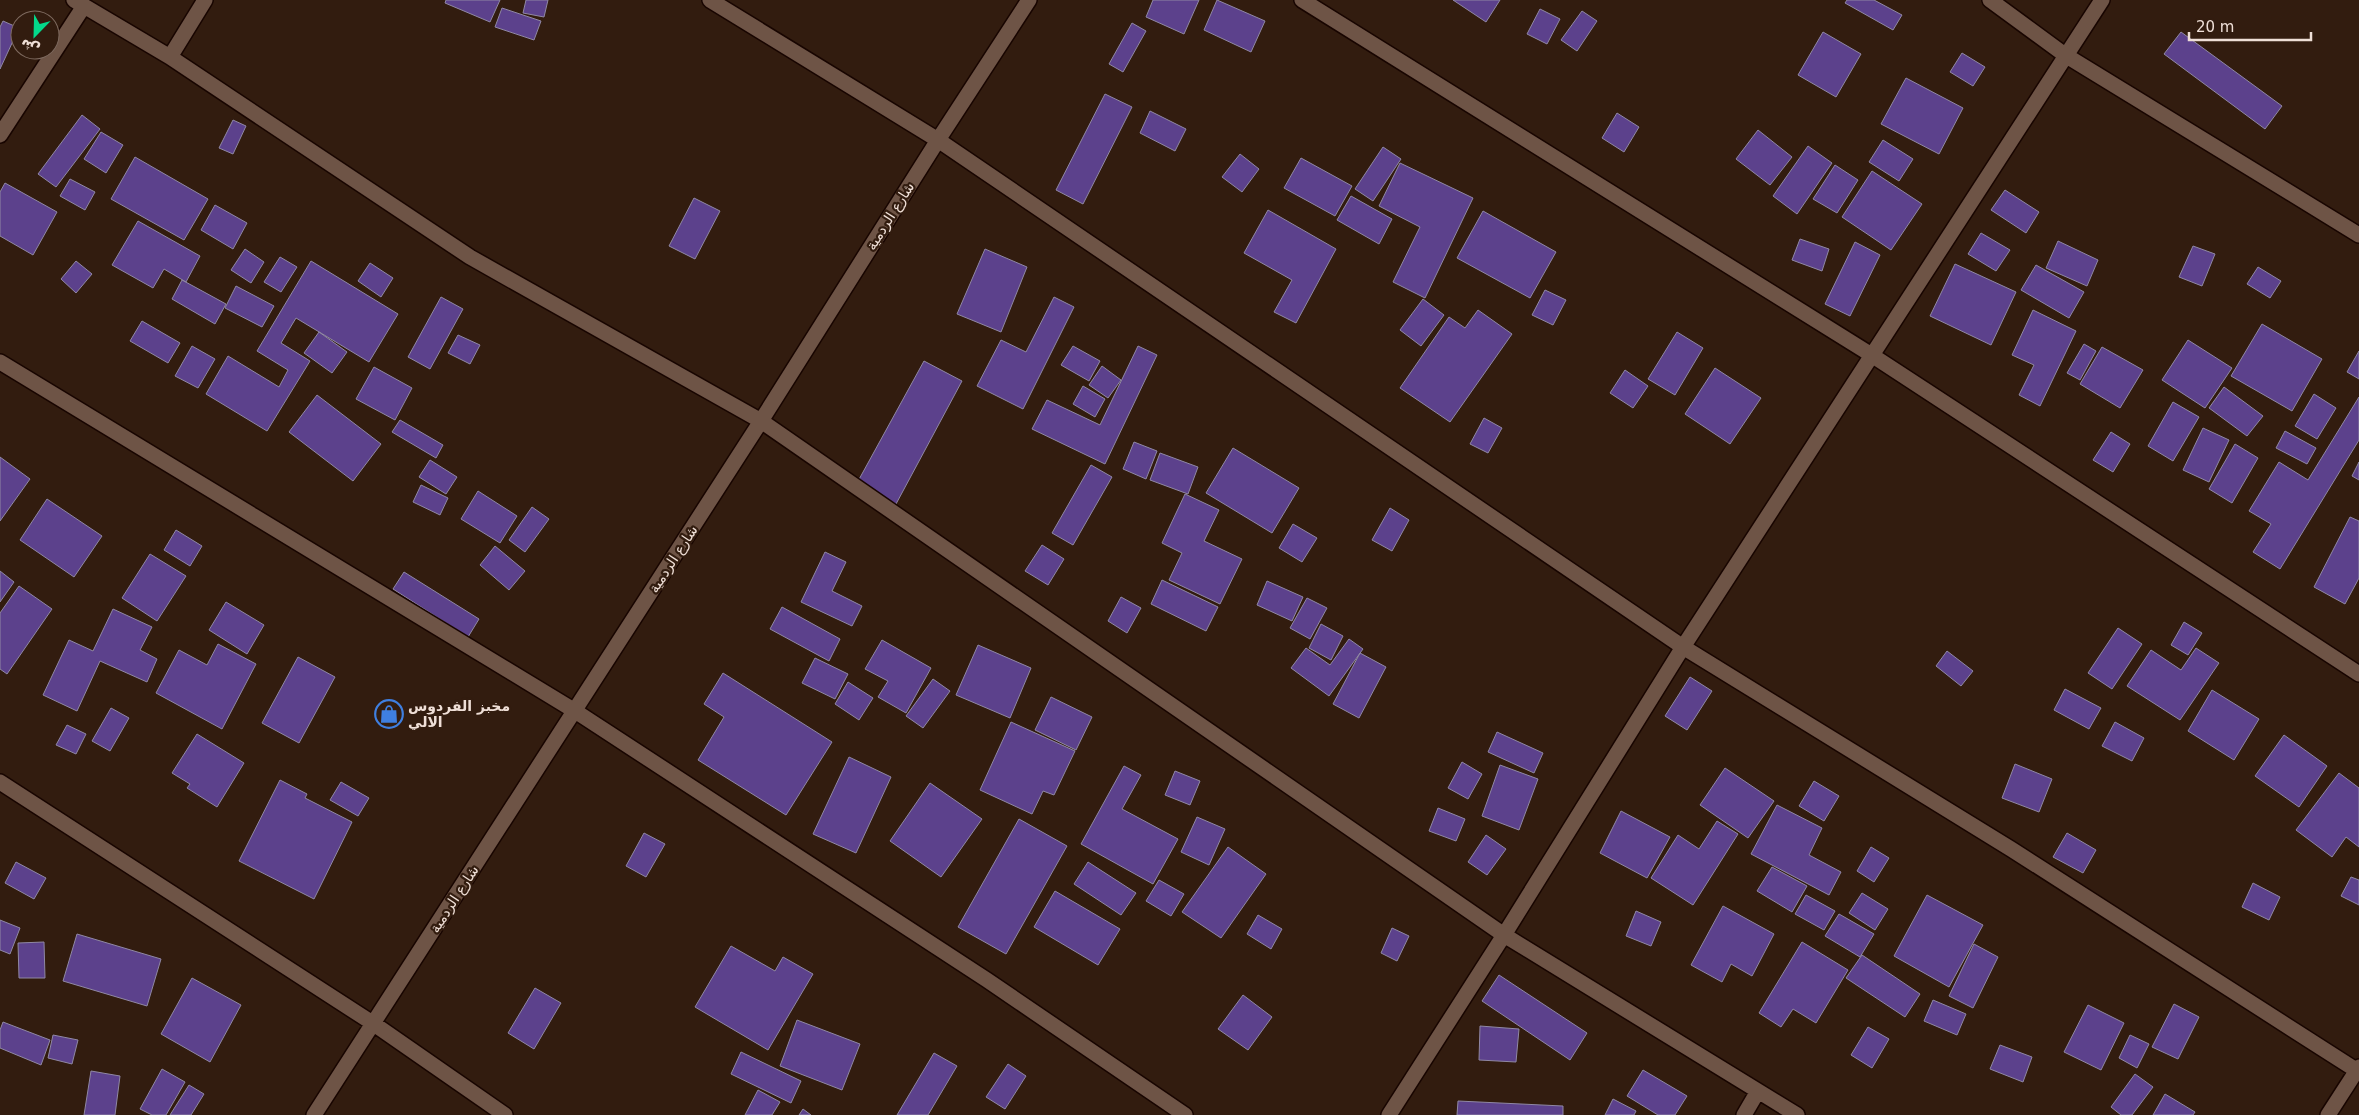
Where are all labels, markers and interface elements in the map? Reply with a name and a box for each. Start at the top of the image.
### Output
north arrow [10,10,60,60]
scale bar [2189,10,2312,42]
text: 20 m [2196,18,2234,36]
text: ش [18,36,42,58]
street label: شارع الردمية [863,179,918,253]
street label: شارع الردمية [645,522,701,596]
place label: مخبز الفردوس الالي [408,698,510,731]
shop icon: مخبز الفردوس الالي [374,699,404,729]
street label: شارع الردمية [426,862,482,936]

